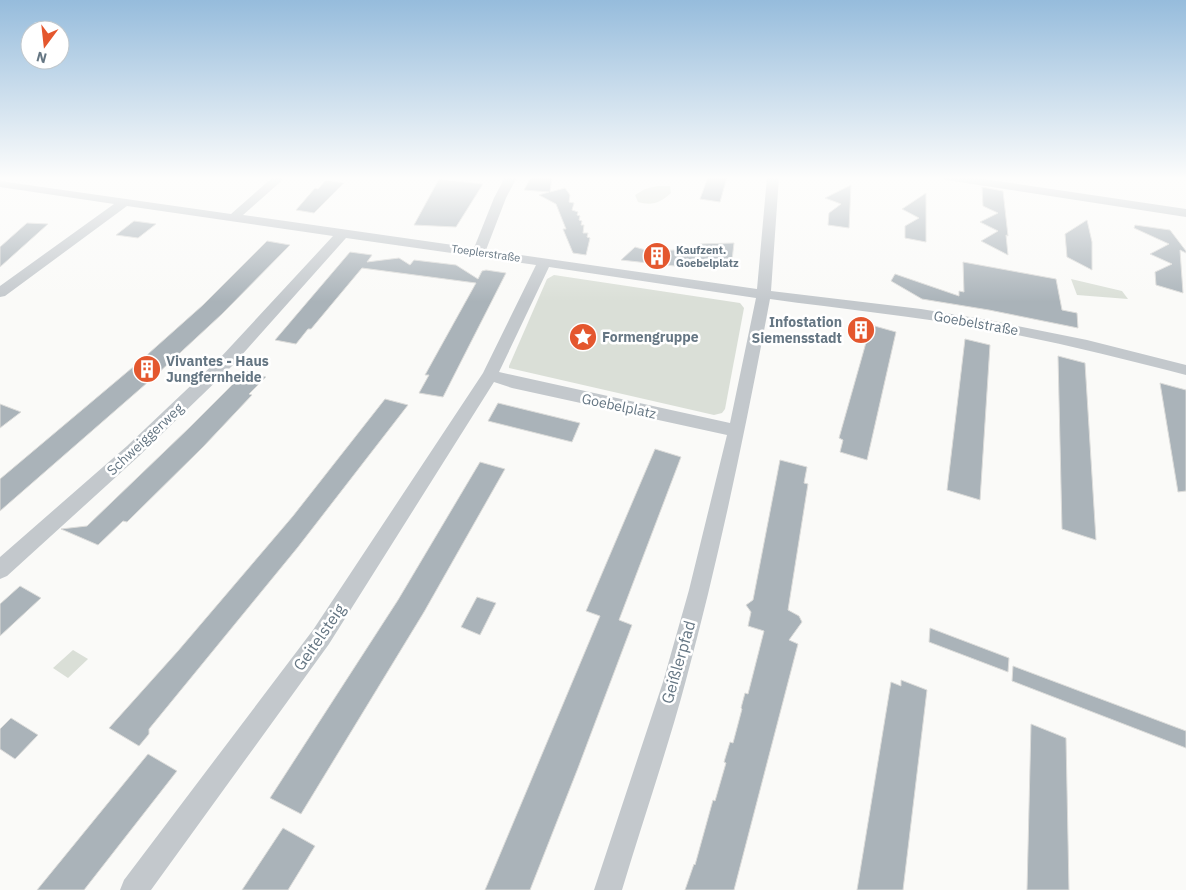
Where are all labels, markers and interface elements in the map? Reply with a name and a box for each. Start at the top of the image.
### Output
north arrow [20,20,70,70]
text: N [34,48,49,68]
street label: Toeplerstraße [451,241,521,265]
building icon: Kaufzent. Goebelplatz [642,241,672,271]
place label: Kaufzent. Goebelplatz [676,243,739,270]
street label: Goebelstraße [932,307,1020,339]
place label: Infostation Siemensstadt [752,313,842,347]
building icon: Infostation Siemensstadt [846,315,876,345]
place icon: Formengruppe [568,322,598,352]
place label: Formengruppe [602,328,699,346]
place label: Vivantes - Haus Jungfernheide [166,352,269,386]
building icon: Vivantes - Haus Jungfernheide [132,354,162,384]
street label: Goebelplatz [580,389,658,423]
street label: Schweiggerweg [103,398,188,479]
street label: Geitelsteig [289,599,350,674]
street label: Geißlerpfad [657,618,699,706]

